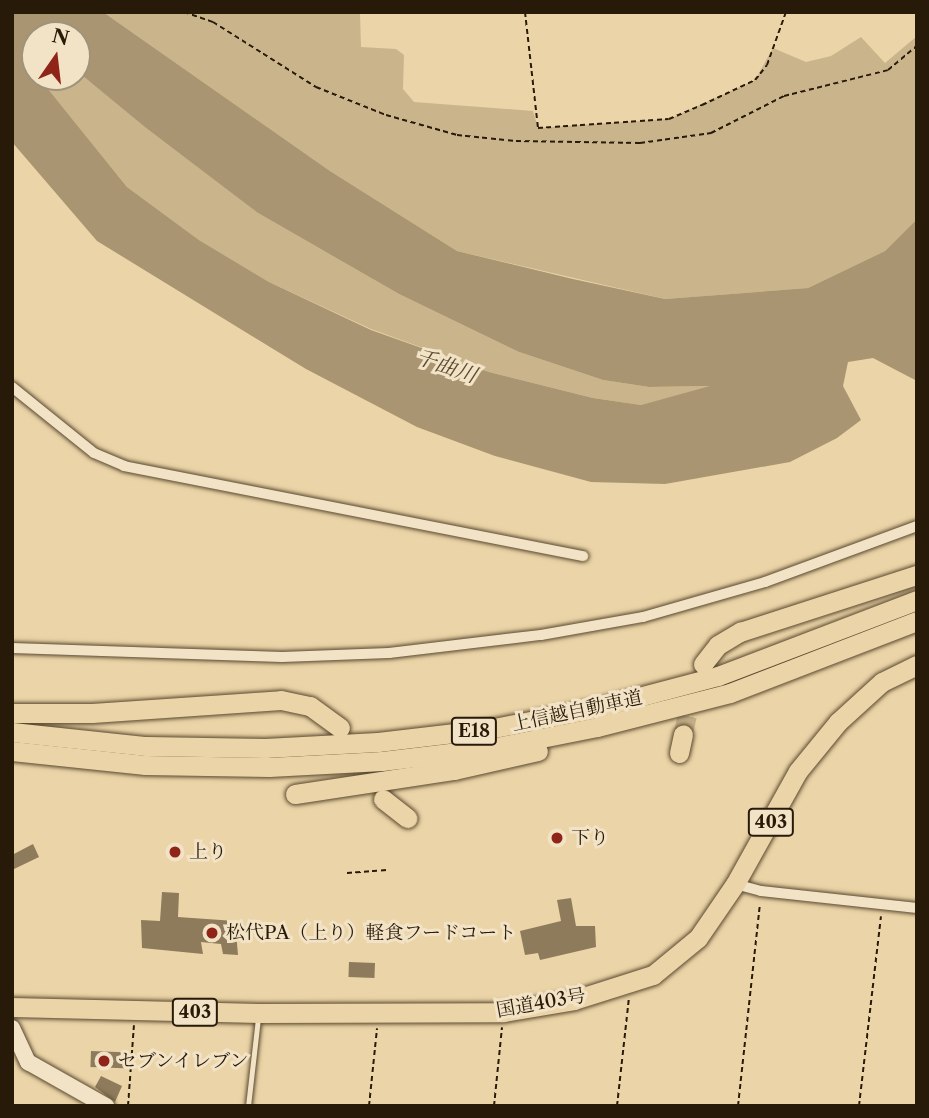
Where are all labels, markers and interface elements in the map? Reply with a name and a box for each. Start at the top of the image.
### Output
north arrow [21,21,91,91]
text: N [50,24,72,50]
water label: 千曲川 [412,344,480,388]
street label: 上信越自動車道 [510,686,644,736]
road number: E18 [449,716,498,746]
road number: 403 [746,808,796,836]
place label: 下り [571,827,609,849]
marker: 下り [549,830,565,846]
place label: 上り [189,841,227,863]
marker: 上り [167,844,183,860]
place label: 松代PA（上り）軽食フードコート [226,922,517,944]
marker: 松代PA（上り）軽食フードコート [204,925,220,941]
street label: 国道403号 [494,984,588,1022]
road number: 403 [170,998,220,1027]
place label: セブンイレブン [118,1050,251,1072]
marker: セブンイレブン [96,1053,112,1069]

